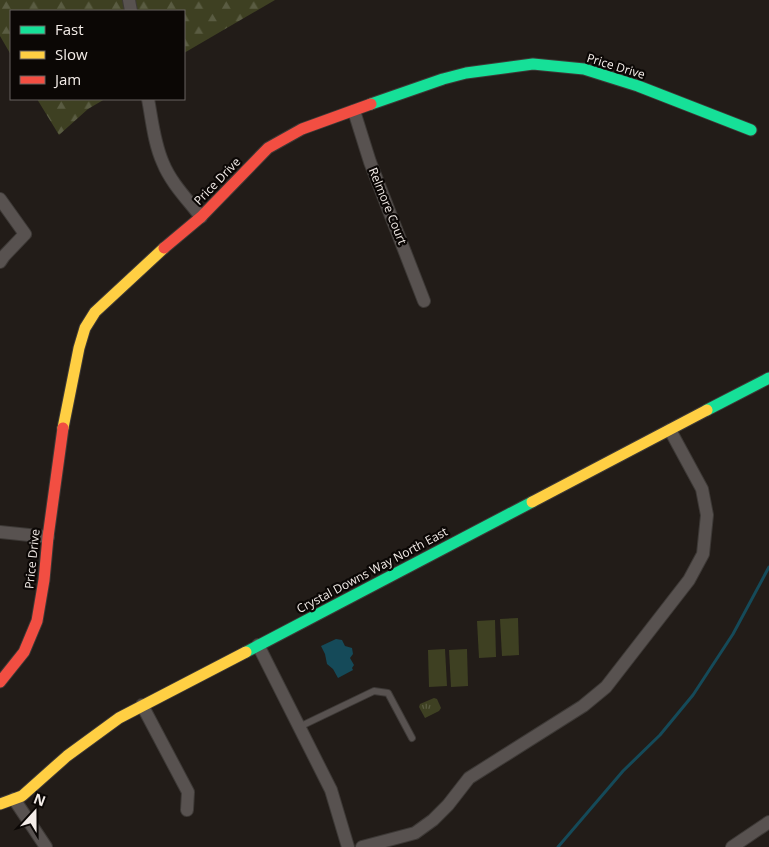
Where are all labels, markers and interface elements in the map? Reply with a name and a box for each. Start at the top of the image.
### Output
legend [10,10,185,100]
text: Fast [55,19,84,39]
text: Slow [55,44,88,64]
street label: Price Drive [585,49,647,83]
text: Jam [53,69,81,89]
street label: Price Drive [190,153,244,209]
street label: Relmore Court [365,165,411,247]
street label: Crystal Downs Way North East [293,523,451,617]
street label: Price Drive [20,528,44,590]
north arrow [10,787,60,837]
text: N [31,788,49,810]

